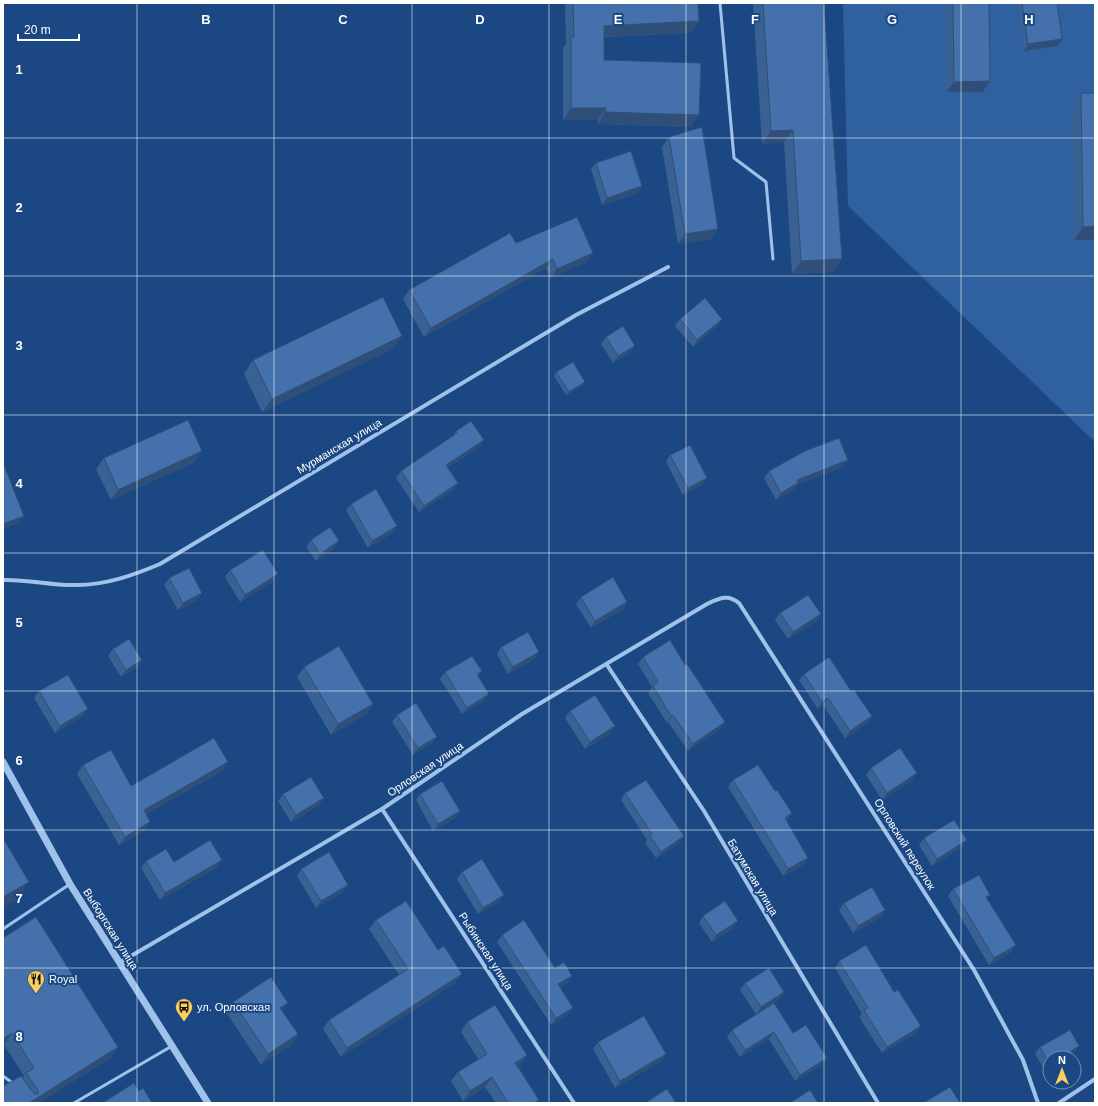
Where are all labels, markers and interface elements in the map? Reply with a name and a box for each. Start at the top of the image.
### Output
text: B [201,12,211,27]
text: C [338,12,348,27]
text: D [475,12,485,27]
text: E [614,12,623,27]
text: F [751,12,759,27]
text: G [887,12,897,27]
text: H [1024,12,1034,27]
scale bar [18,16,79,42]
text: 20 m [24,23,51,37]
text: 1 [15,62,23,77]
text: 2 [15,200,23,215]
text: 3 [15,338,23,353]
street label: Мурманская улица [295,416,384,476]
text: 4 [15,476,23,491]
text: 5 [15,615,23,630]
street label: Орловская улица [385,739,466,799]
text: 6 [15,753,23,768]
street label: Орловский переулок [872,796,938,892]
street label: Батумская улица [725,837,781,918]
street label: Выборгская улица [81,886,141,973]
text: 7 [15,891,23,906]
street label: Рыбинская улица [457,910,516,993]
restaurant icon: Royal [26,969,46,994]
place label: Royal [49,973,77,985]
bus stop icon: ул. Орловская [174,997,194,1022]
place label: ул. Орловская [197,1001,270,1013]
text: 8 [15,1029,23,1044]
north arrow [1042,1050,1082,1090]
text: N [1058,1054,1066,1066]

